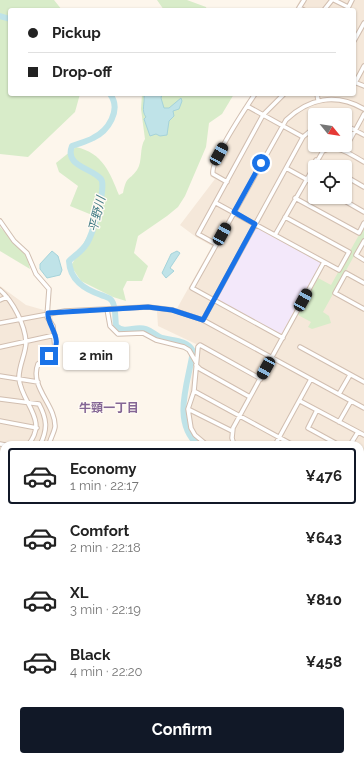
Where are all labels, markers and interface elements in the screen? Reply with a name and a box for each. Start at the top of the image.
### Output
text: Pickup [52,24,101,42]
text: Drop-off [52,63,112,81]
north arrow [308,108,352,152]
map controls [308,108,352,204]
car [208,141,230,167]
route start [252,154,270,172]
button: locate [308,160,352,204]
water label: 平野川 [86,193,109,233]
car [211,221,233,247]
car [292,287,314,313]
callout: 2 min [63,342,129,370]
route end [40,347,58,365]
text: 2 min [79,348,113,363]
car [255,355,277,381]
district label: 牛頸一丁目 [79,401,139,415]
icon: car [22,458,58,494]
text: Economy [70,460,137,478]
text: ¥476 [305,467,342,485]
text: 1 min · 22:17 [70,478,139,493]
icon: car [22,520,58,556]
text: Comfort [70,522,129,540]
text: ¥643 [305,529,342,547]
text: 2 min · 22:18 [70,540,141,555]
icon: car [22,582,58,618]
text: XL [70,584,88,602]
text: ¥810 [306,591,342,609]
text: 3 min · 22:19 [70,602,141,617]
icon: car [22,644,58,680]
text: Black [70,646,110,664]
text: ¥458 [305,653,342,671]
text: 4 min · 22:20 [70,664,143,679]
button: Confirm [20,707,344,753]

